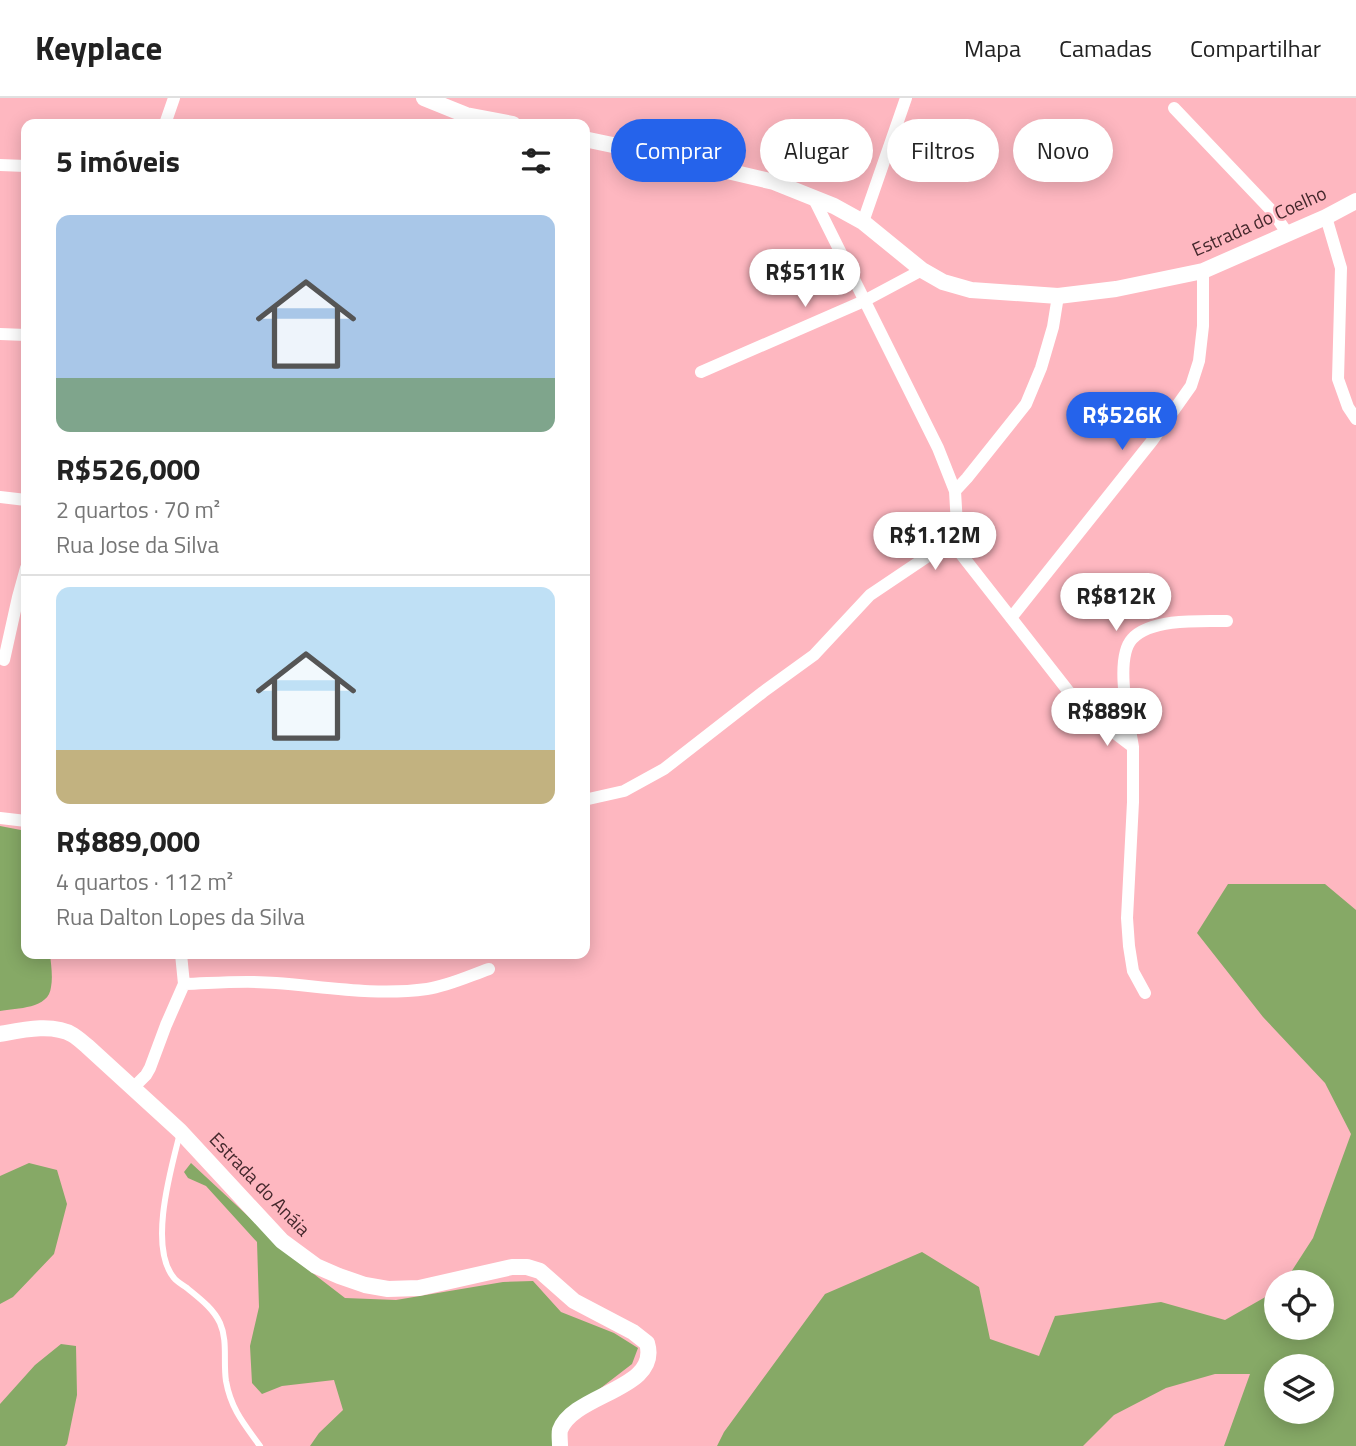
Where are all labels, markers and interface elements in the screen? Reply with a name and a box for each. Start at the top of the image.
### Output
text: Keyplace [35,23,162,73]
text: Mapa [964,30,1021,66]
text: Camadas [1059,30,1152,66]
text: Compartilhar [1190,30,1321,66]
chip: Comprar [611,119,746,182]
chip: Alugar [760,119,873,182]
chip: Filtros [887,119,999,182]
chip: Novo [1013,119,1113,182]
text: 5 imóveis [56,138,180,184]
icon: filters [517,142,555,180]
street label: Estrada do Coelho [1187,178,1331,263]
pin: R$511K [748,250,862,309]
text: R$511K [765,254,845,289]
icon: home [243,261,369,387]
pin: R$526K [1065,392,1179,452]
text: R$526K [1082,397,1162,432]
text: R$526,000 [56,446,200,492]
text: 2 quartos · 70 m² [56,492,220,527]
pin: R$1.12M [870,512,1000,572]
text: R$1.12M [889,517,981,552]
text: Rua Jose da Silva [56,527,219,562]
pin: R$812K [1059,574,1173,633]
text: R$812K [1076,578,1156,613]
icon: home [243,633,369,759]
pin: R$889K [1050,688,1164,748]
text: R$889K [1067,693,1147,728]
text: R$889,000 [56,818,200,864]
text: 4 quartos · 112 m² [56,864,233,899]
text: Rua Dalton Lopes da Silva [56,899,305,934]
street label: Estrada do Anáia [203,1125,318,1243]
map controls [1264,1270,1334,1424]
button: locate [1264,1270,1334,1340]
button: layers [1264,1354,1334,1424]

